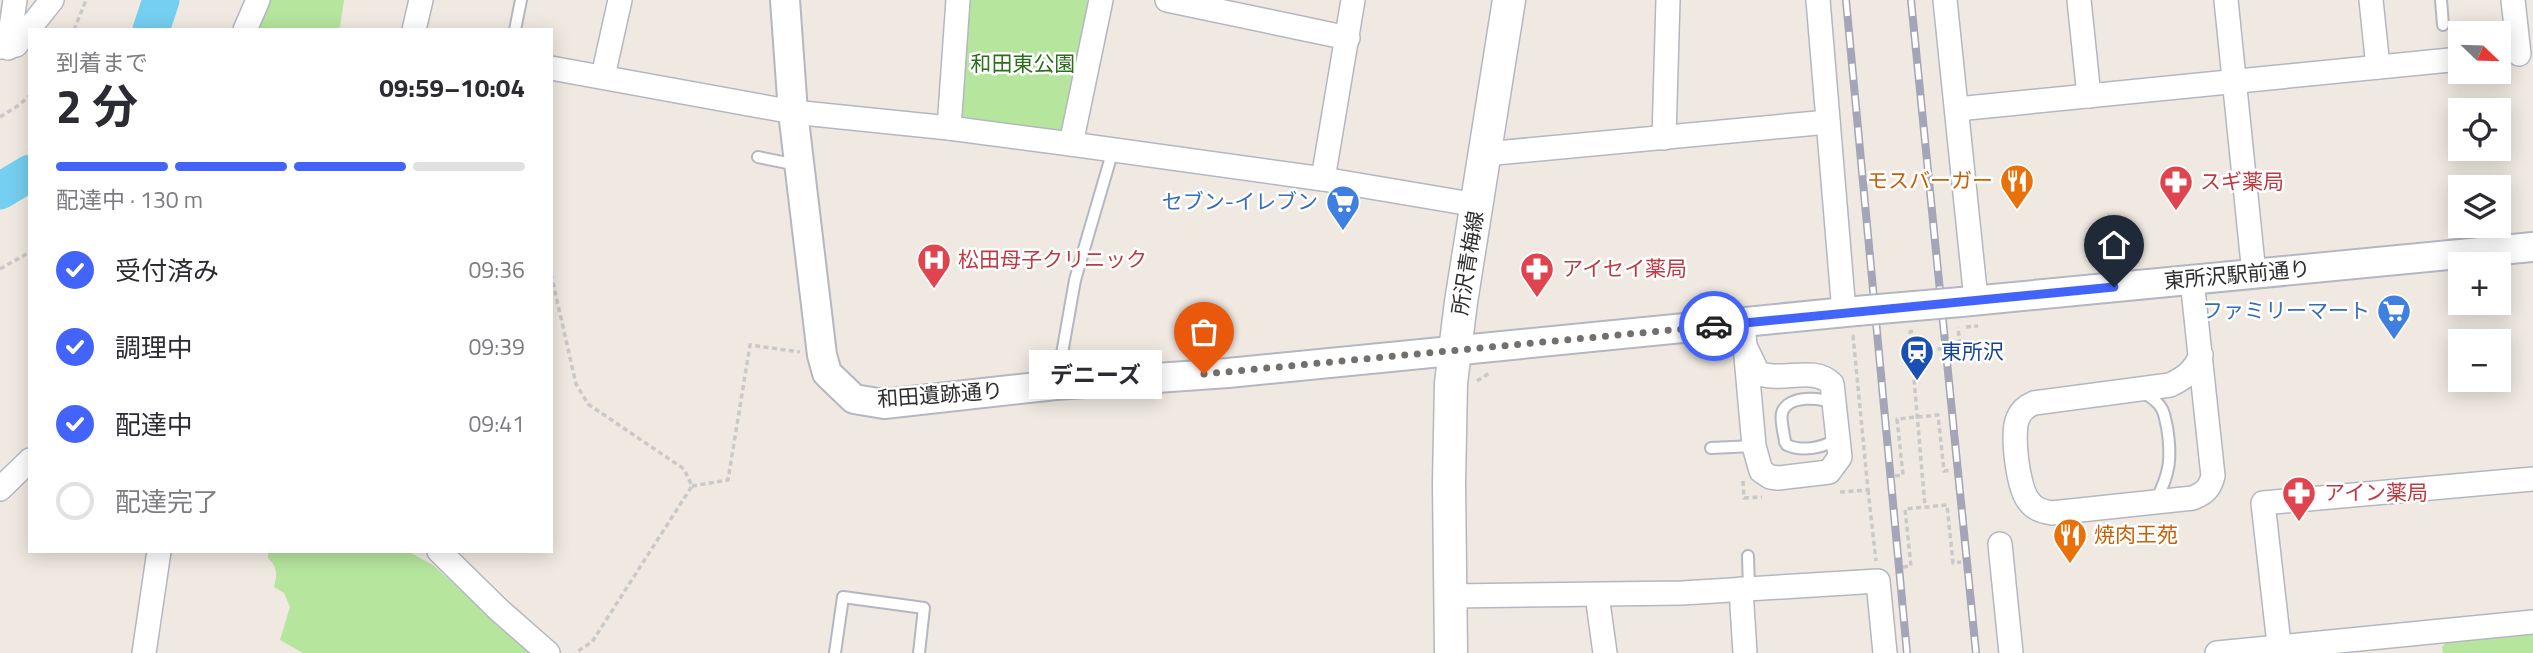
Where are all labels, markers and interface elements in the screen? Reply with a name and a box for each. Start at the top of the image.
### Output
north arrow [2448,21,2511,84]
map controls [2448,21,2511,392]
text: 到着まで [56,45,148,80]
park label: 和田東公園 [971,47,1076,79]
text: 09:59–10:04 [379,68,525,107]
text: 2 分 [56,71,138,141]
button: locate [2448,98,2511,161]
restaurant icon: モスバーガー [1998,162,2036,211]
pharmacy icon: スギ薬局 [2157,163,2195,212]
place label: モスバーガー [1867,164,1993,196]
place label: スギ薬局 [2200,165,2284,197]
button: layers [2448,175,2511,238]
text: 配達中 · 130 m [56,182,203,217]
supermarket icon: セブン-イレブン [1324,183,1362,232]
place label: セブン-イレブン [1162,185,1318,217]
street label: 所沢青梅線 [1443,208,1491,317]
pin [2084,215,2144,287]
icon: home [2095,226,2133,264]
hospital icon: 松田母子クリニック [915,241,953,290]
place label: 松田母子クリニック [958,243,1147,275]
pharmacy icon: アイセイ薬局 [1518,250,1556,299]
icon: check [56,251,94,289]
text: 受付済み [115,251,219,290]
text: 09:36 [468,252,525,287]
place label: アイセイ薬局 [1562,252,1687,284]
street label: 東所沢駅前通り [2162,252,2312,296]
button: + [2448,252,2511,315]
courier [1679,291,1749,361]
supermarket icon: ファミリーマート [2375,292,2413,341]
place label: ファミリーマート [2202,294,2370,326]
pin [1174,302,1234,374]
icon: car [1695,307,1733,345]
icon: bag [1185,313,1223,351]
icon: check [56,328,94,366]
text: 調理中 [115,328,193,367]
text: 09:39 [468,329,525,364]
button: − [2448,329,2511,392]
station icon: 東所沢 [1898,333,1936,382]
place label: 東所沢 [1941,335,2004,367]
callout: デニーズ [1029,350,1162,398]
text: デニーズ [1050,357,1141,392]
street label: 和田遺跡通り [876,374,1004,414]
icon: check [56,405,94,443]
text: 配達中 [115,405,193,444]
text: 09:41 [468,406,525,441]
pharmacy icon: アイン薬局 [2280,474,2318,523]
place label: アイン薬局 [2324,476,2428,508]
text: 配達完了 [115,482,219,521]
restaurant icon: 焼肉王苑 [2051,516,2089,565]
place label: 焼肉王苑 [2094,518,2178,550]

